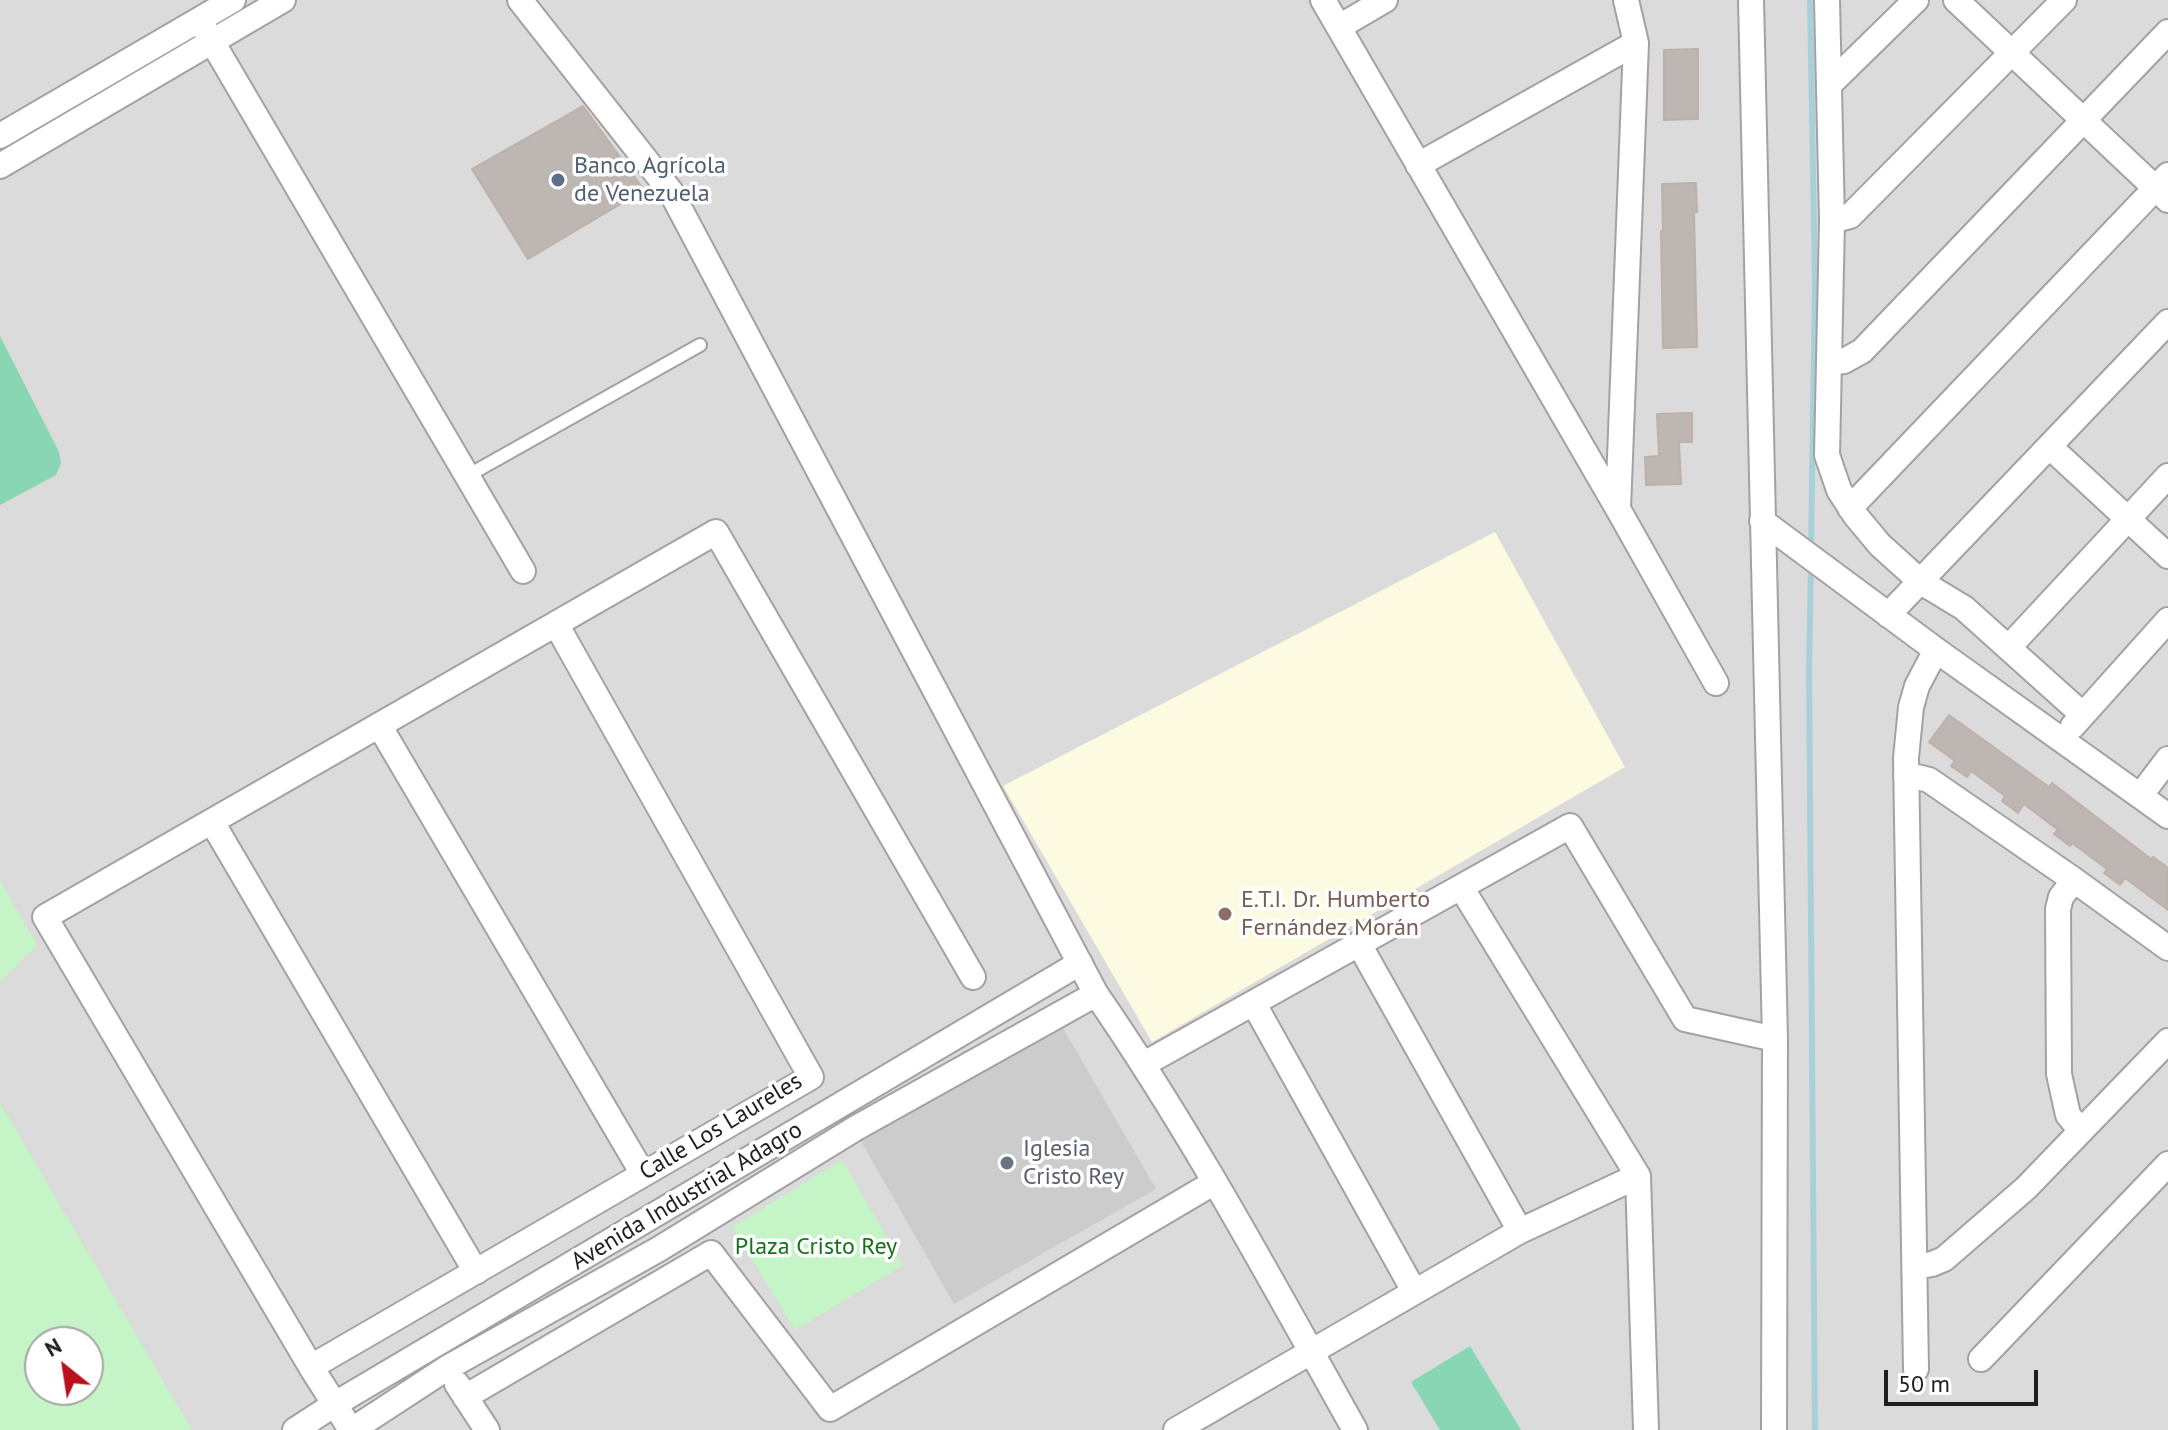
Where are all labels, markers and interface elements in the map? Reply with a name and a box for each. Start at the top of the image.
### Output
place label: Banco Agrícola de Venezuela [574,152,726,208]
marker: Banco Agrícola de Venezuela [549,171,567,189]
place label: E.T.I. Dr. Humberto Fernández Morán [1241,886,1430,942]
marker: E.T.I. Dr. Humberto Fernández Morán [1216,905,1234,923]
street label: Calle Los Laureles [634,1067,808,1187]
street label: Avenida Industrial Adagro [566,1116,808,1276]
place label: Iglesia Cristo Rey [1023,1135,1124,1191]
marker: Iglesia Cristo Rey [998,1154,1016,1172]
park label: Plaza Cristo Rey [735,1233,897,1261]
north arrow [24,1326,104,1406]
text: N [40,1331,66,1363]
scale bar [1888,1354,2042,1404]
text: 50 m [1898,1368,1950,1399]

